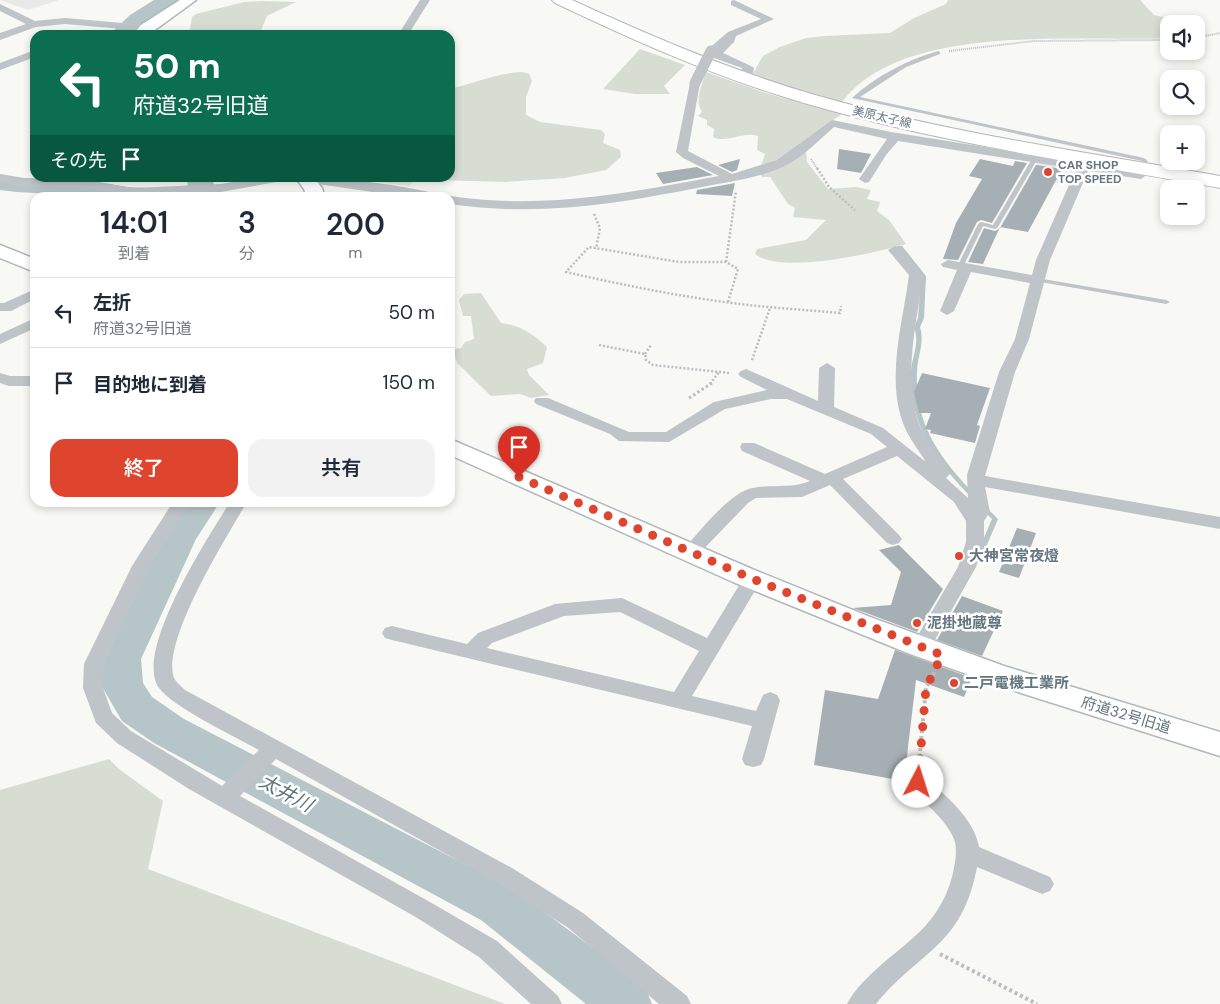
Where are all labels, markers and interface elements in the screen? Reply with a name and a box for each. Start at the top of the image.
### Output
map controls [1160,15,1205,225]
button: sound [1160,15,1205,60]
text: 50 m [133,43,221,89]
icon: left [50,50,115,115]
button: search [1160,70,1205,115]
text: 府道32号旧道 [133,91,269,120]
street label: 美原太子線 [851,102,913,132]
button: + [1160,125,1205,170]
icon: arrive [117,145,145,173]
text: その先 [50,148,107,173]
place label: CAR SHOP TOP SPEED [1058,157,1122,187]
marker: CAR SHOP TOP SPEED [1042,166,1054,178]
button: − [1160,180,1205,225]
text: 14:01 [100,203,168,242]
text: 3 [238,203,256,242]
text: 200 [326,205,385,244]
text: m [348,242,363,263]
text: 到着 [118,243,150,264]
text: 分 [239,243,255,264]
text: 左折 [93,290,131,315]
icon: left [50,299,78,327]
text: 50 m [388,300,435,325]
text: 府道32号旧道 [93,318,192,339]
icon: arrive [50,369,78,397]
text: 150 m [383,370,435,395]
text: 目的地に到着 [93,372,207,397]
pin [498,426,540,477]
icon: arrive [505,433,533,461]
button: 終了 [50,439,238,497]
button: 共有 [248,439,435,497]
place label: 大神宮常夜燈 [969,546,1059,566]
marker: 大神宮常夜燈 [953,550,965,562]
place label: 泥掛地蔵尊 [927,613,1002,633]
marker: 泥掛地蔵尊 [911,617,923,629]
place label: 二戸電機工業所 [964,673,1069,693]
marker: 二戸電機工業所 [948,677,960,689]
street label: 府道32号旧道 [1079,692,1173,738]
position arrow [891,755,943,807]
water label: 太井川 [255,769,319,818]

